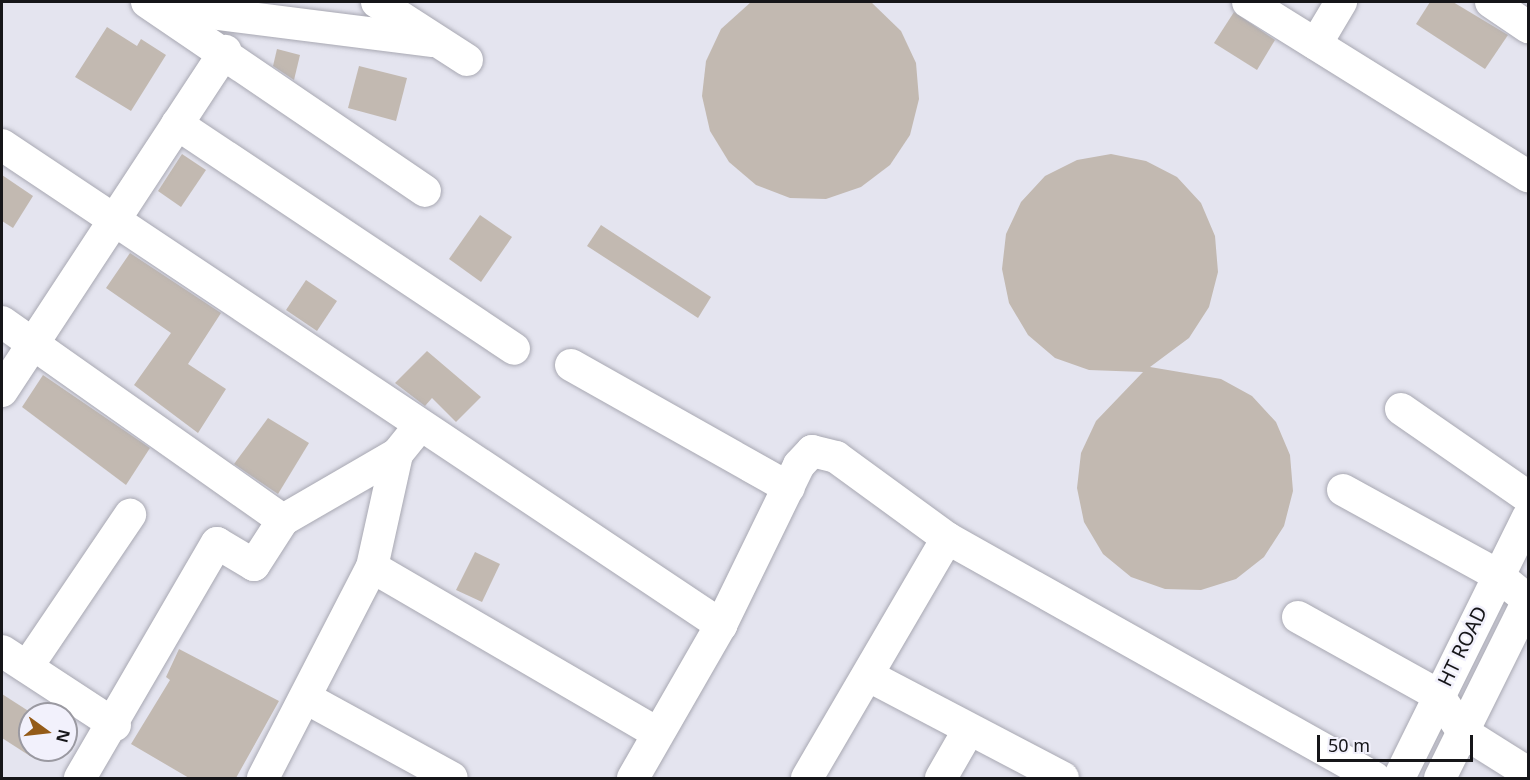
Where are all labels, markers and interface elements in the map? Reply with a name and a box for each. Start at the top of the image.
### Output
street label: HT ROAD [1432,602,1492,690]
north arrow [18,702,78,762]
scale bar [1320,723,1476,761]
text: N [51,727,76,745]
text: 50 m [1328,733,1370,757]

